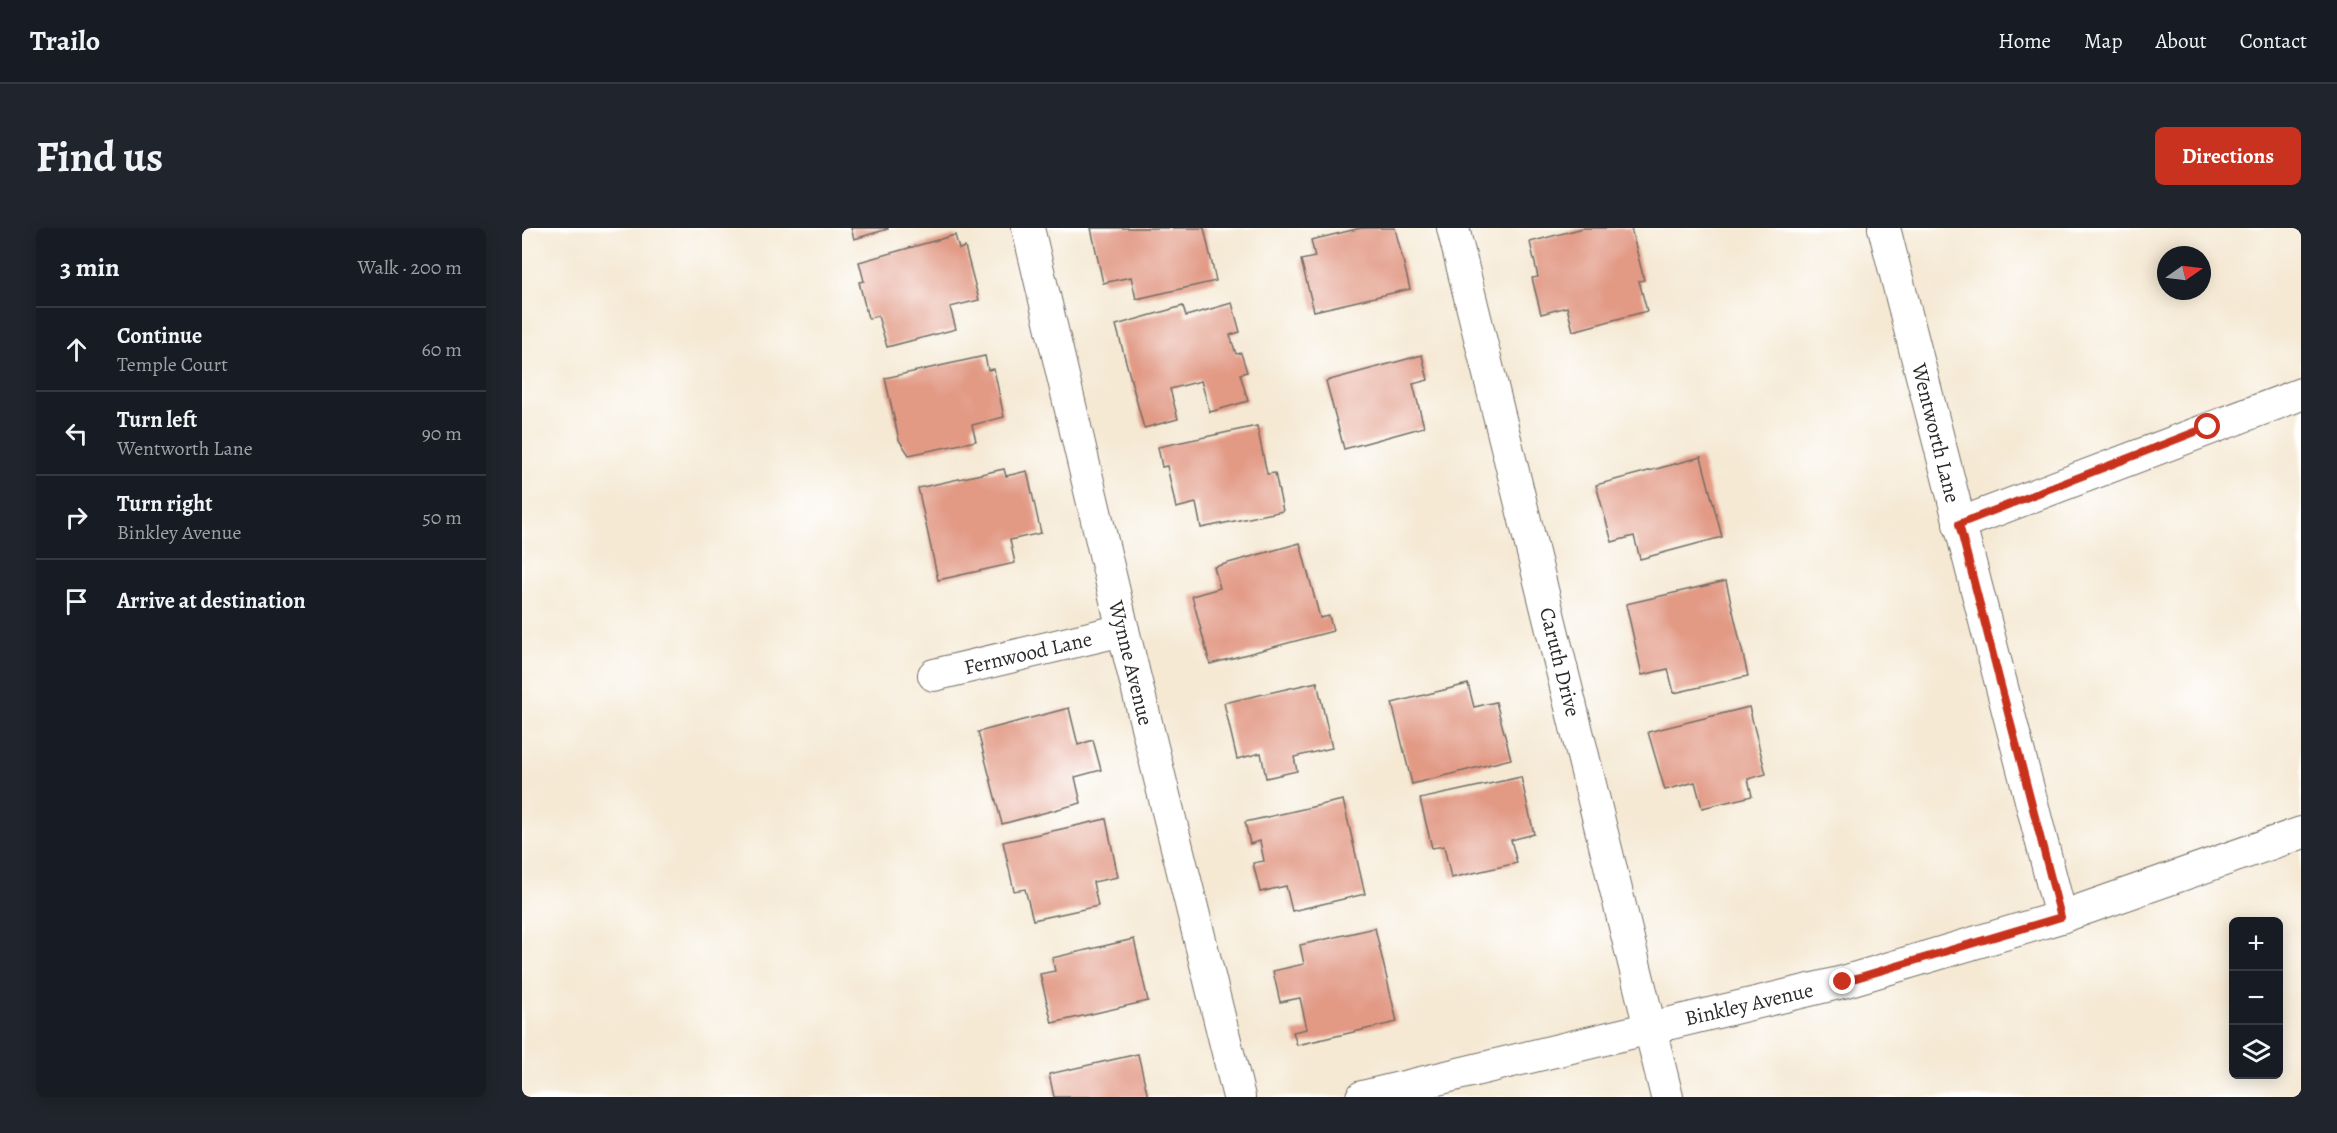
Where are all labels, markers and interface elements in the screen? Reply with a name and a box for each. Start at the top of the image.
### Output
text: Trailo [30,22,100,60]
text: Home [1998,27,2051,55]
text: Map [2084,27,2122,55]
text: About [2155,27,2207,55]
text: Contact [2240,27,2307,55]
button: Directions [2155,127,2301,185]
text: Find us [36,128,163,185]
north arrow [2157,246,2211,300]
text: 3 min [60,250,120,285]
text: Walk · 200 m [358,254,462,281]
text: Continue [117,321,202,351]
icon: ahead [60,333,93,366]
text: 60 m [422,336,462,363]
text: Temple Court [117,351,228,378]
street label: Wentworth Lane [1905,360,1967,506]
text: Turn left [117,405,197,435]
route start [2194,413,2220,439]
icon: left [60,417,93,450]
text: 90 m [422,420,462,447]
text: Wentworth Lane [117,435,253,462]
text: Turn right [117,489,213,519]
icon: right [60,501,93,534]
text: 50 m [422,504,462,531]
text: Binkley Avenue [117,519,242,546]
icon: arrive [60,585,93,618]
text: Arrive at destination [117,586,306,616]
street label: Wynne Avenue [1102,597,1160,728]
street label: Caruth Drive [1533,604,1587,720]
street label: Fernwood Lane [961,625,1095,681]
map controls [2229,917,2283,1079]
button: + [2229,917,2283,971]
route end [1829,968,1855,994]
button: − [2229,971,2283,1025]
street label: Binkley Avenue [1682,976,1816,1032]
button: layers [2229,1025,2283,1079]

